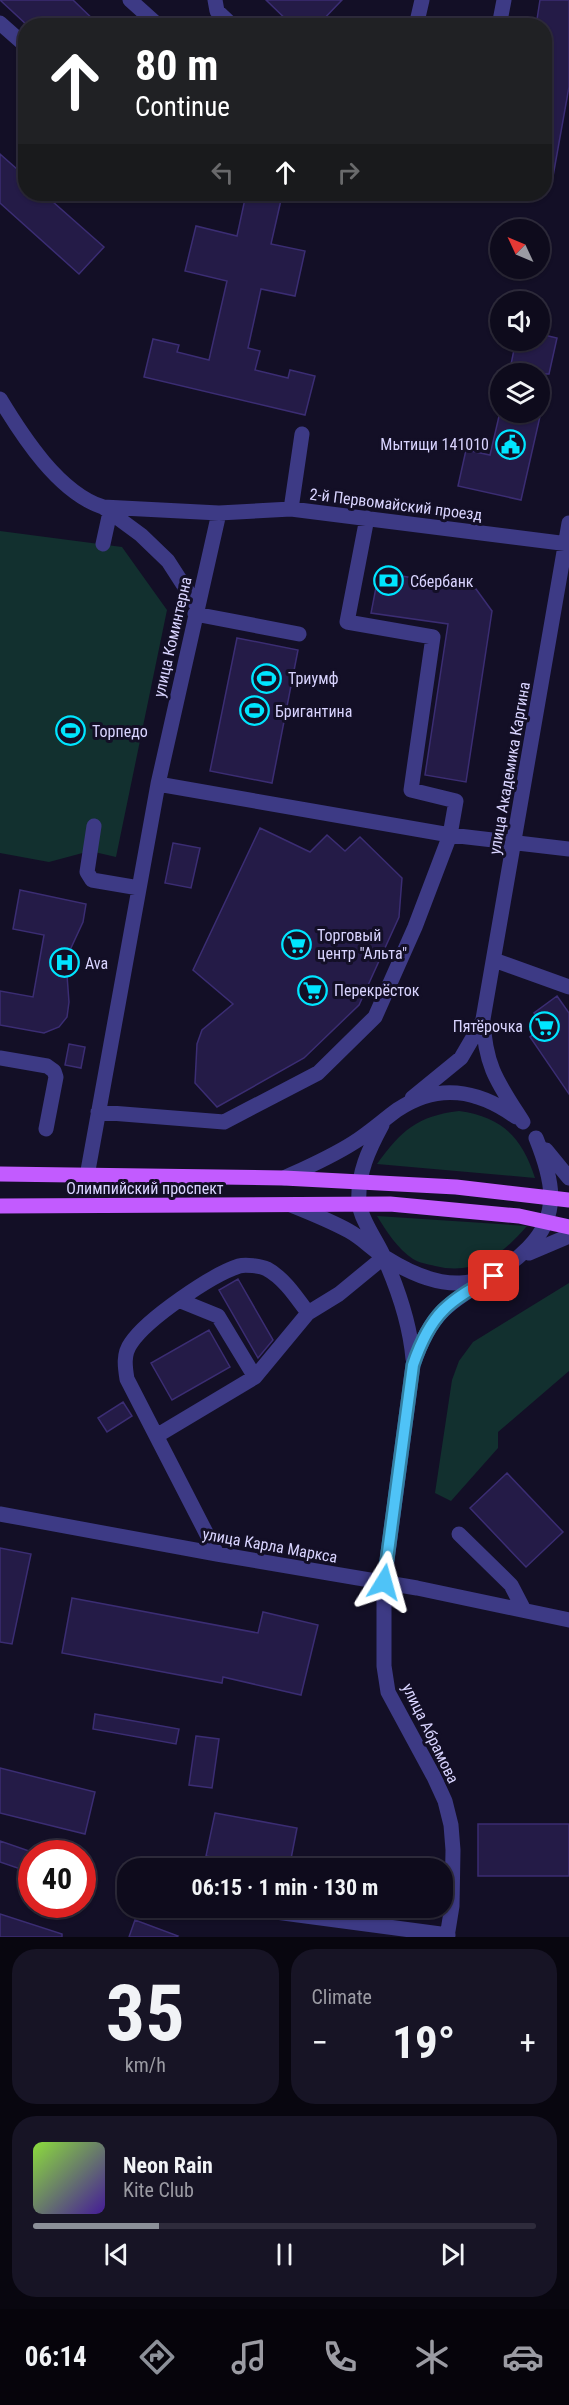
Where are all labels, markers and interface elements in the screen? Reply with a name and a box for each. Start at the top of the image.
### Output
text: 80 m [135,41,218,90]
icon: ahead [36,42,114,120]
text: Continue [135,91,230,123]
icon: left [206,156,239,189]
icon: ahead [269,156,302,189]
icon: right [332,156,365,189]
north arrow [490,219,550,279]
map controls [490,219,550,423]
button: sound [490,291,550,351]
button: layers [490,363,550,423]
public building icon: Мытищи 141010 [494,428,526,460]
place label: Мытищи 141010 [380,435,489,454]
street label: 2-й Первомайский проезд [309,484,484,525]
bank icon: Сбербанк [373,565,405,597]
place label: Сбербанк [410,572,474,591]
street label: улица Коминтерна [149,575,196,699]
sports icon: Триумф [251,662,283,694]
place label: Триумф [288,669,339,688]
street label: улица Академика Каргина [485,680,534,856]
sports icon: Бригантина [238,695,270,727]
place label: Бригантина [275,702,352,721]
sports icon: Торпедо [55,715,87,747]
place label: Торпедо [92,722,148,741]
place label: Торговый центр "Альта" [317,926,407,963]
supermarket icon: Торговый центр "Альта" [280,928,312,960]
hospital icon: Ava [48,947,80,979]
place label: Ava [85,954,108,973]
supermarket icon: Перекрёсток [297,974,329,1006]
place label: Перекрёсток [334,981,420,1000]
supermarket icon: Пятёрочка [528,1010,560,1042]
place label: Пятёрочка [453,1017,523,1036]
street label: Олимпийский проспект [66,1179,224,1198]
pin [468,1250,519,1301]
icon: arrive [477,1259,510,1292]
street label: улица Карла Маркса [201,1524,339,1567]
position arrow [352,1550,416,1614]
street label: улица Абрамова [398,1680,463,1786]
speed limit sign: 40 [18,1840,96,1918]
text: 06:15 · 1 min · 130 m [192,1875,378,1900]
text: 35 [106,1968,185,2059]
text: Climate [312,1985,372,2009]
text: 19° [392,2016,455,2069]
text: − [312,2023,328,2062]
text: + [520,2023,536,2062]
text: km/h [125,2053,166,2077]
text: Neon Rain [123,2153,213,2178]
text: Kite Club [123,2178,194,2202]
icon: previous [100,2238,133,2271]
icon: pause [268,2238,301,2271]
icon: next [436,2238,469,2271]
icon: directions [136,2336,178,2378]
icon: music [228,2336,270,2378]
icon: phone [319,2336,361,2378]
icon: climate [411,2336,453,2378]
icon: car [502,2336,544,2378]
text: 06:14 [25,2341,87,2373]

